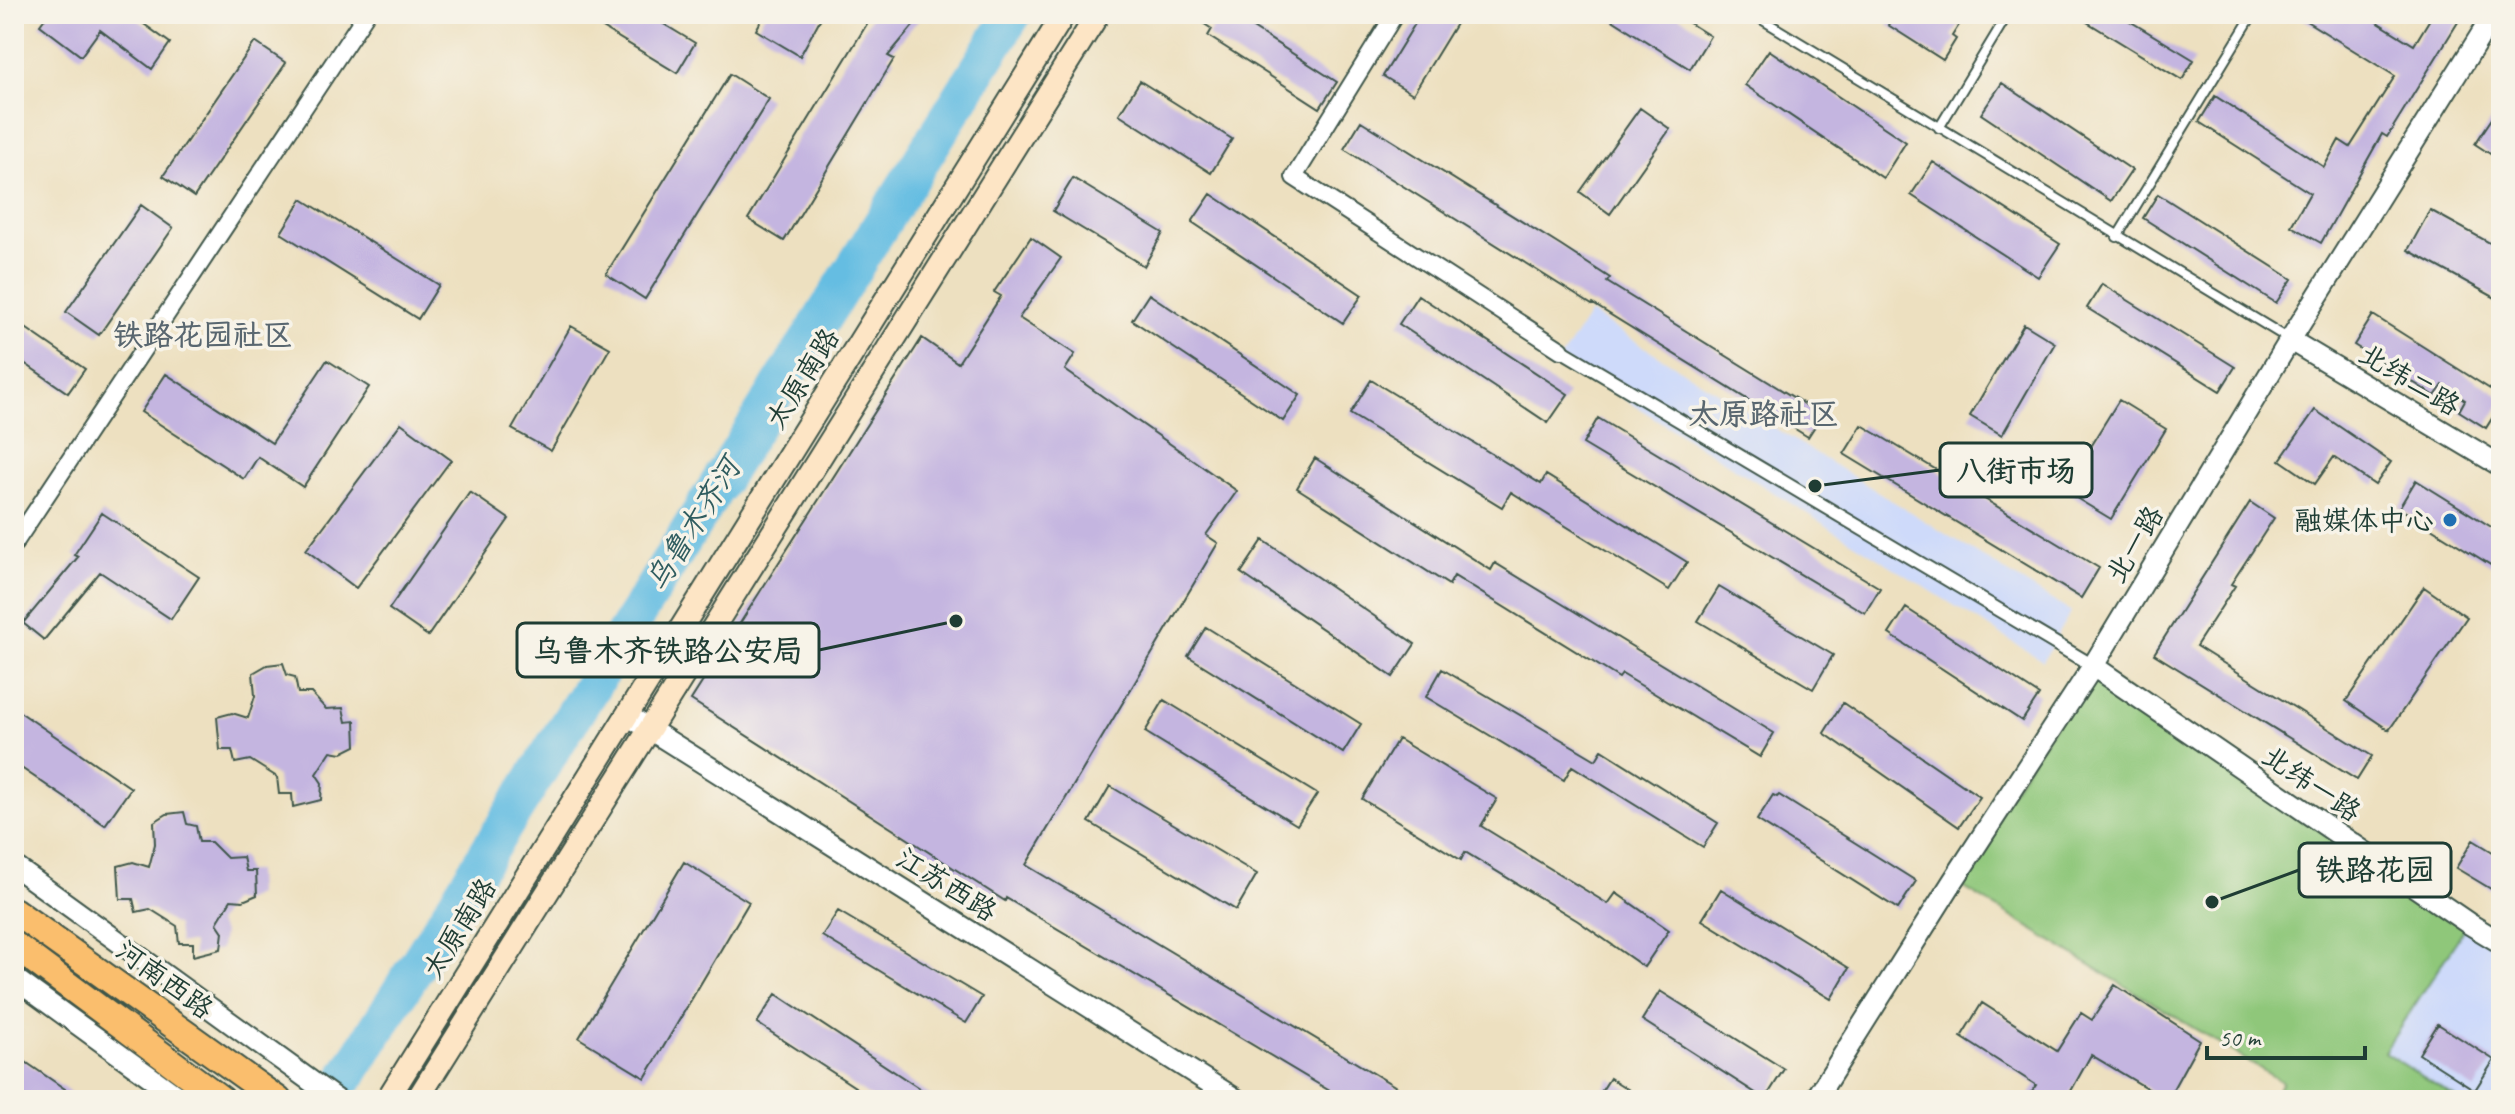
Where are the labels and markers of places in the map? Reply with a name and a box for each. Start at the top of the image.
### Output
callout: 八街市场 [1940,443,2092,497]
place label: 融媒体中心 [2294,503,2434,538]
marker: 融媒体中心 [2441,511,2459,529]
callout: 乌鲁木齐铁路公安局 [517,623,819,677]
callout: 铁路花园 [2299,843,2451,897]

